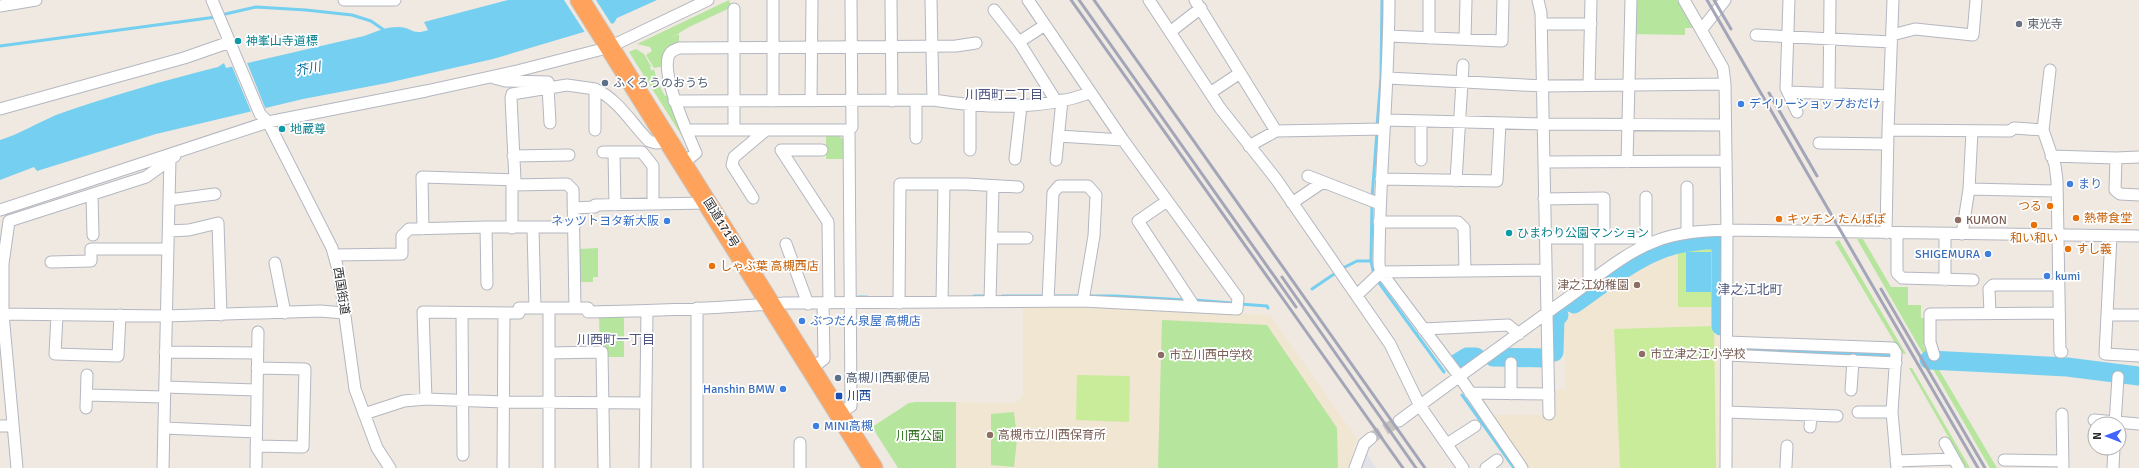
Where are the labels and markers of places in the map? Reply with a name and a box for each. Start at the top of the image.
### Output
place label: 東光寺 [2027,17,2063,32]
marker: 東光寺 [2014,19,2024,29]
place label: 神峯山寺道標 [246,34,318,49]
marker: 神峯山寺道標 [233,36,243,46]
place label: ふくろうのおうち [613,76,709,91]
marker: ふくろうのおうち [600,78,610,88]
place label: デイリーショップおだけ [1749,97,1881,112]
marker: デイリーショップおだけ [1736,99,1746,109]
place label: 地蔵尊 [290,122,326,137]
marker: 地蔵尊 [277,124,287,134]
place label: まり [2078,177,2102,192]
marker: まり [2065,179,2075,189]
place label: つる [2018,199,2042,214]
marker: つる [2045,201,2055,211]
place label: 熱帯食堂 [2084,211,2132,226]
place label: キッチン たんぽぽ [1787,212,1886,227]
place label: KUMON [1966,213,2007,228]
marker: 熱帯食堂 [2071,213,2081,223]
place label: ネッツトヨタ新大阪 [551,214,659,229]
marker: キッチン たんぽぽ [1774,214,1784,224]
marker: KUMON [1953,215,1963,225]
marker: ネッツトヨタ新大阪 [662,216,672,226]
marker: 和い和い [2029,220,2039,230]
place label: ひまわり公園マンション [1517,226,1649,241]
marker: ひまわり公園マンション [1504,228,1514,238]
place label: 和い和い [2010,231,2058,246]
place label: すし義 [2076,242,2112,257]
marker: すし義 [2063,244,2073,254]
place label: SHIGEMURA [1915,247,1981,262]
marker: SHIGEMURA [1983,249,1993,259]
place label: しゃぶ葉 高槻西店 [720,259,819,274]
marker: しゃぶ葉 高槻西店 [707,261,717,271]
place label: kumi [2055,269,2080,284]
marker: kumi [2042,271,2052,281]
place label: 津之江幼稚園 [1557,278,1629,293]
marker: 津之江幼稚園 [1632,280,1642,290]
place label: ぶつだん泉屋 高槻店 [810,314,921,329]
marker: ぶつだん泉屋 高槻店 [797,316,807,326]
place label: 市立津之江小学校 [1650,347,1746,362]
place label: 市立川西中学校 [1169,348,1253,363]
marker: 市立津之江小学校 [1637,349,1647,359]
marker: 市立川西中学校 [1156,350,1166,360]
place label: 高槻川西郵便局 [846,371,930,386]
marker: 高槻川西郵便局 [833,373,843,383]
place label: Hanshin BMW [703,382,775,397]
marker: Hanshin BMW [778,384,788,394]
place label: 川西 [847,389,871,404]
marker: 川西 [834,391,844,401]
place label: MINI高槻 [824,419,873,434]
marker: MINI高槻 [811,421,821,431]
place label: 高槻市立川西保育所 [998,428,1106,443]
marker: 高槻市立川西保育所 [985,430,995,440]

